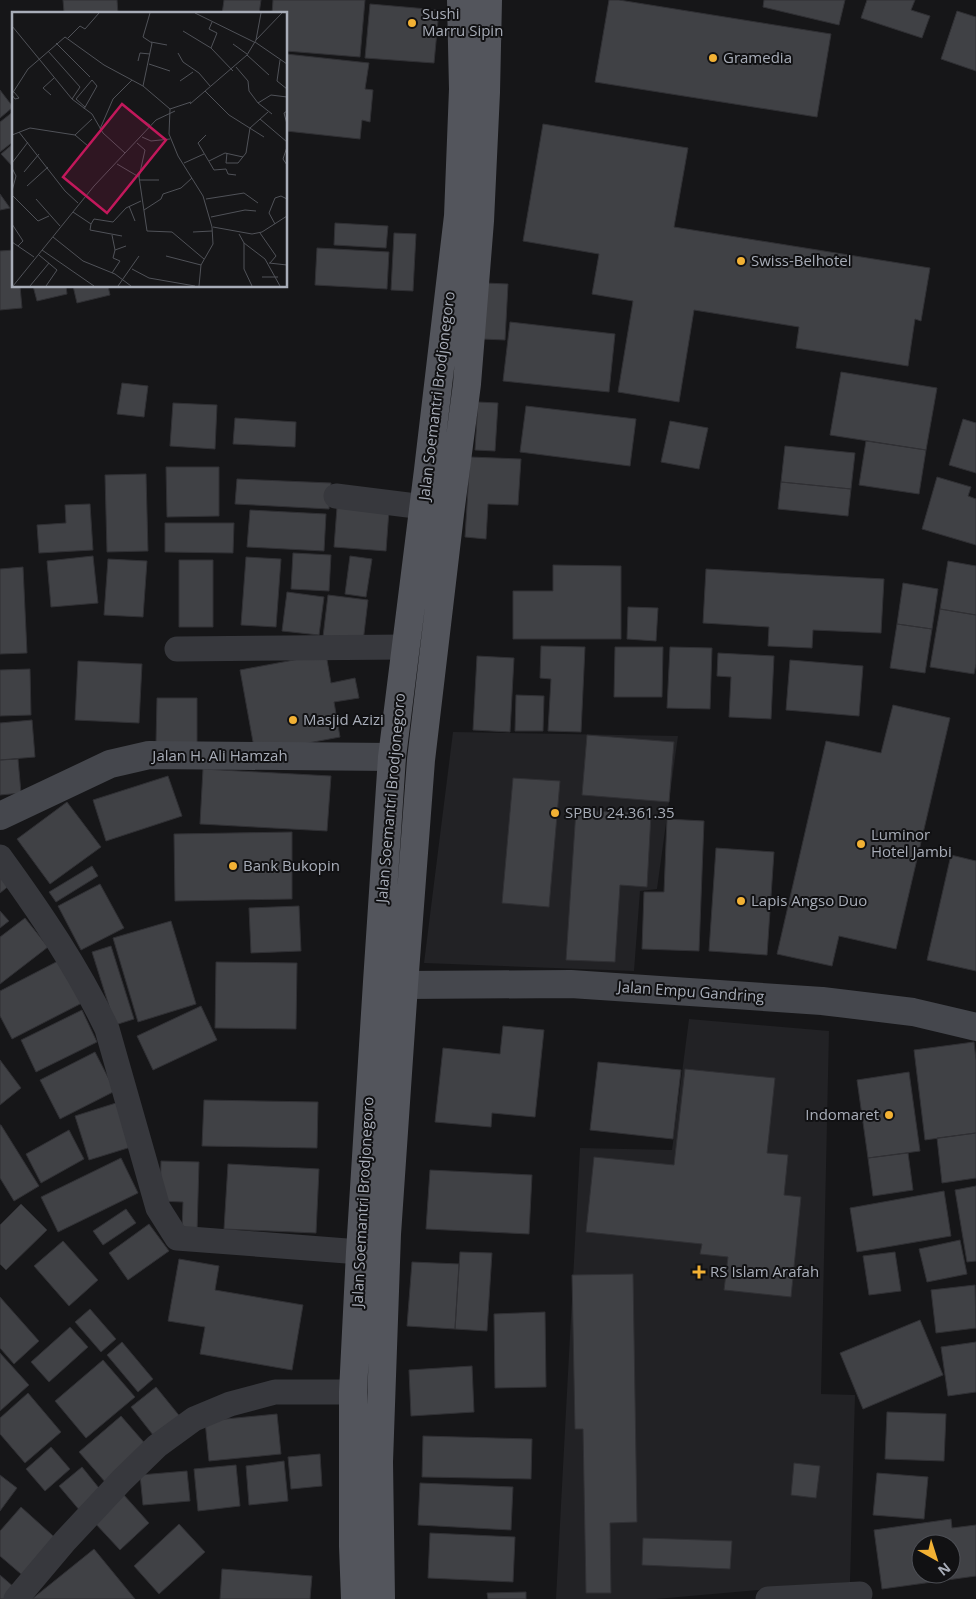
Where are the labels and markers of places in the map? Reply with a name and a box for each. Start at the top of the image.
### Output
place label: Sushi Marru Sipin [422,3,503,40]
marker: Sushi Marru Sipin [406,17,418,29]
place label: Gramedia [723,47,792,67]
marker: Gramedia [707,52,719,64]
place label: Swiss-Belhotel [751,250,851,270]
marker: Swiss-Belhotel [735,255,747,267]
place label: Masjid Azizi [303,709,384,729]
marker: Masjid Azizi [287,714,299,726]
place label: SPBU 24.361.35 [565,802,675,822]
marker: SPBU 24.361.35 [549,807,561,819]
place label: Luminor Hotel Jambi [871,824,952,861]
marker: Luminor Hotel Jambi [855,838,867,850]
place label: Bank Bukopin [243,855,340,875]
marker: Bank Bukopin [227,860,239,872]
place label: Lapis Angso Duo [751,890,867,910]
marker: Lapis Angso Duo [735,895,747,907]
place label: Indomaret [805,1104,879,1124]
marker: Indomaret [883,1109,895,1121]
place label: RS Islam Arafah [710,1261,819,1281]
marker: RS Islam Arafah [692,1265,706,1279]

